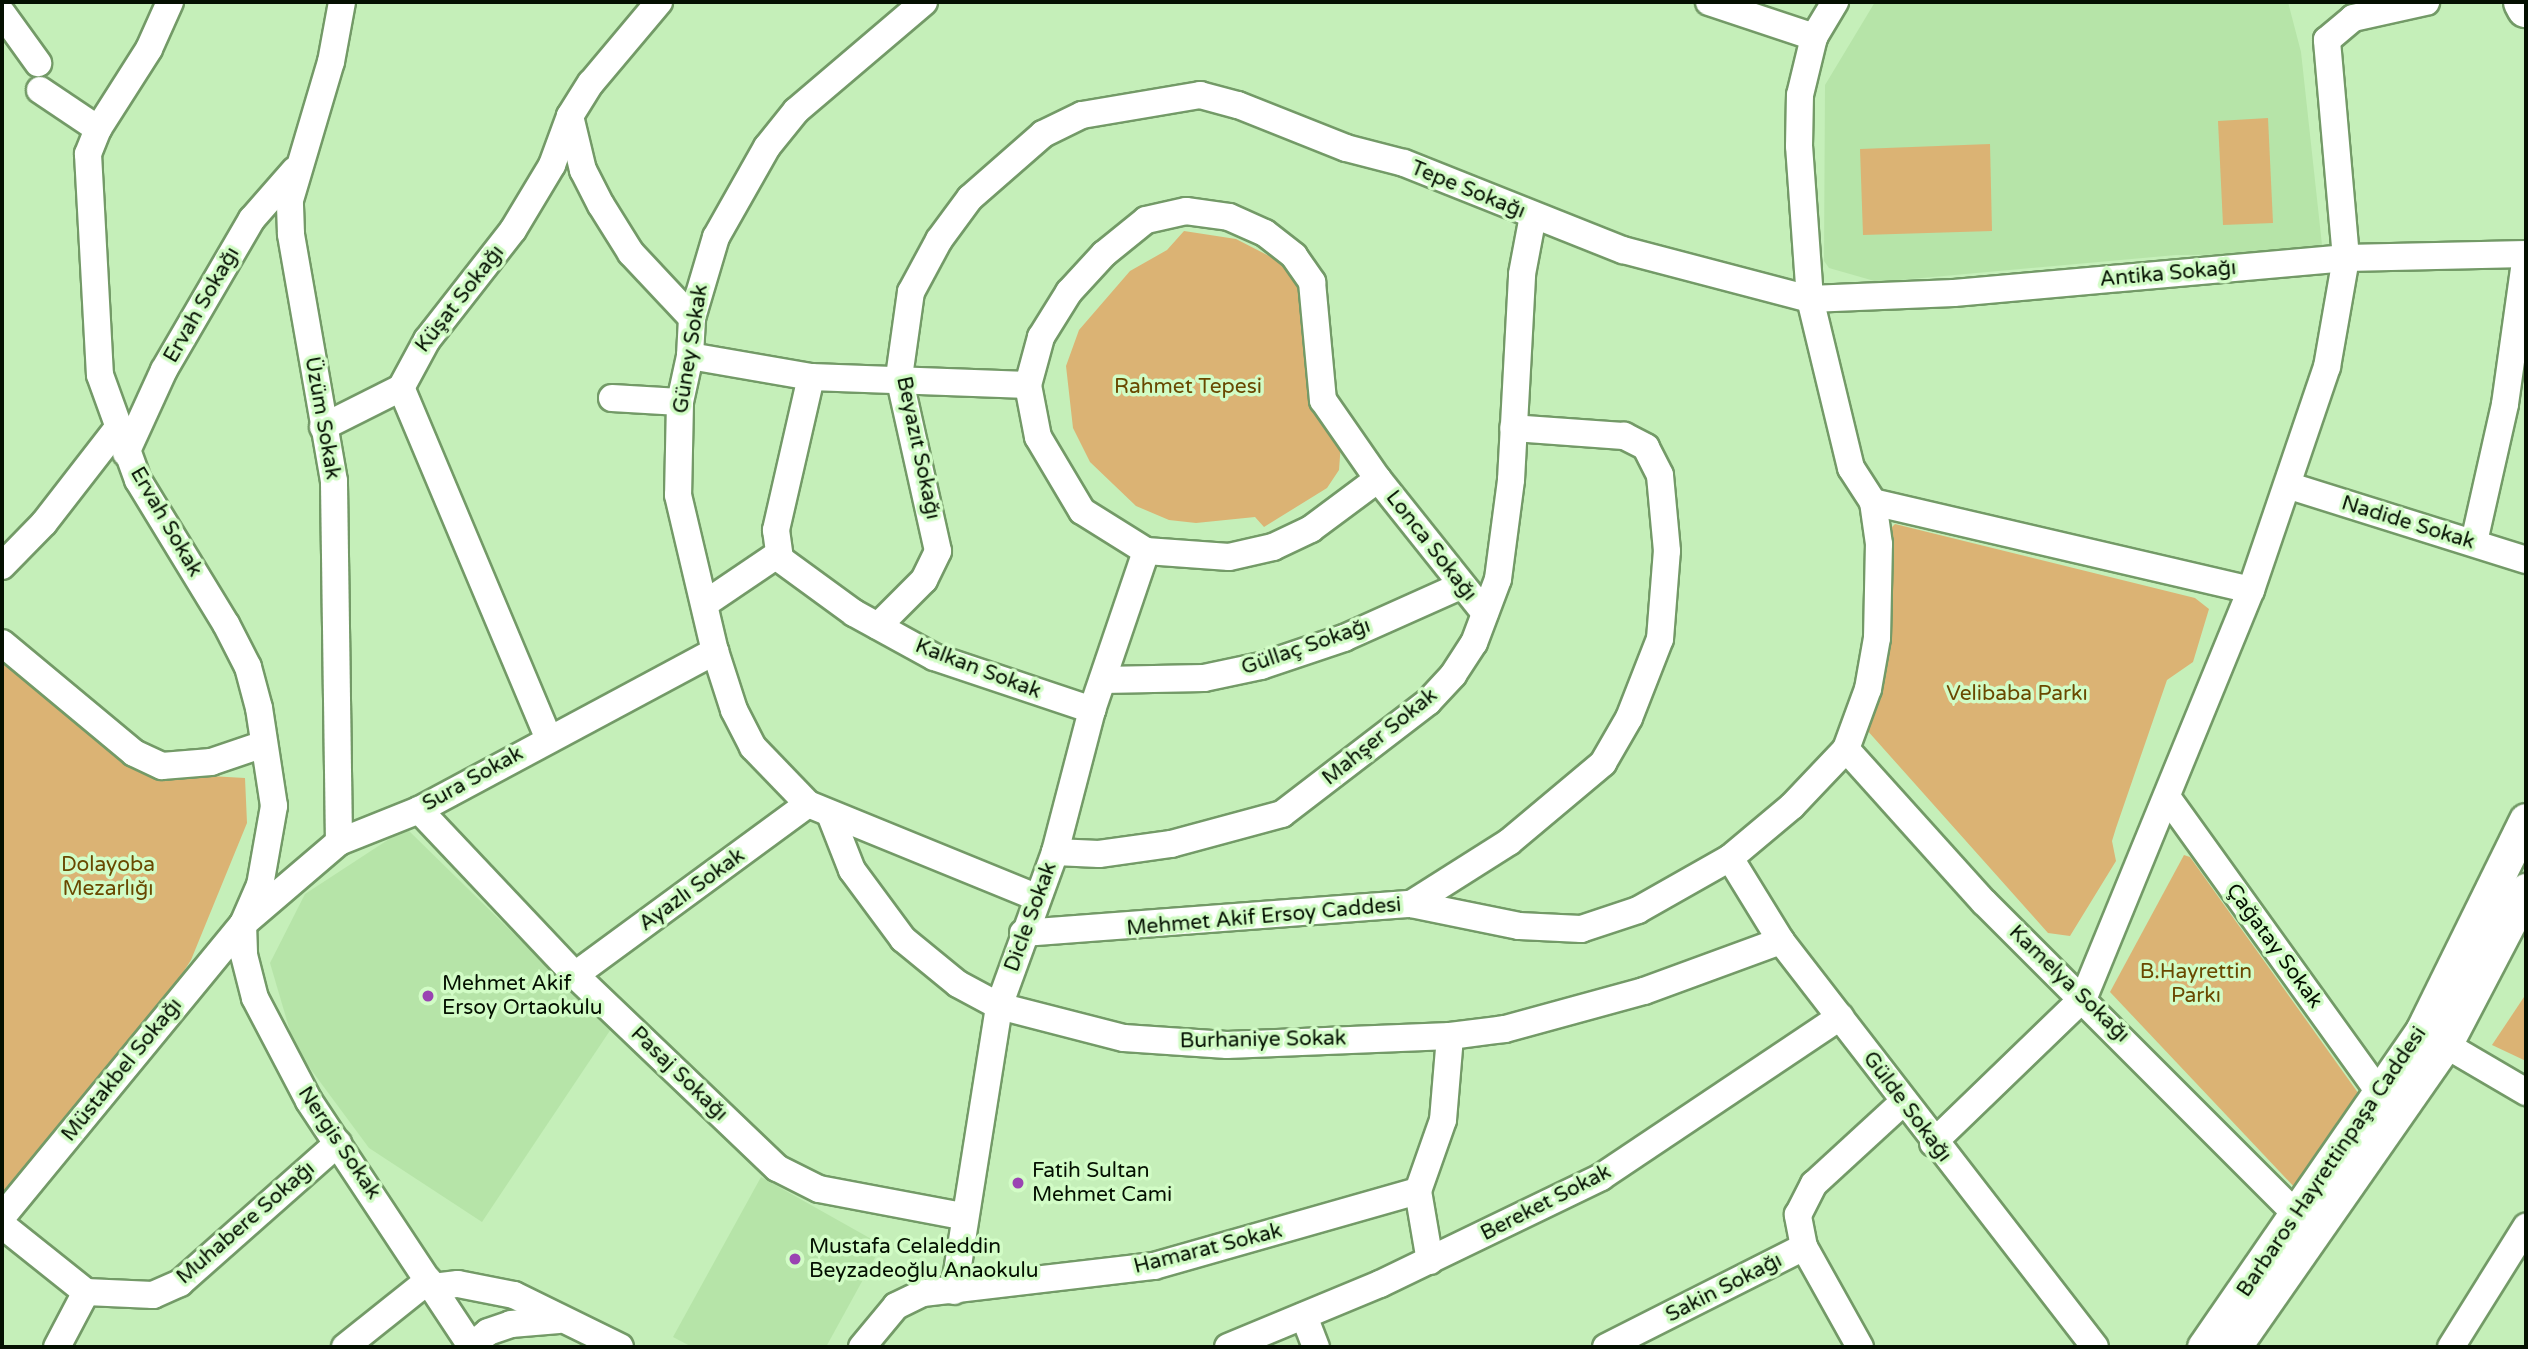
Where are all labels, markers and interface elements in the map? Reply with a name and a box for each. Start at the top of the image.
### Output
street label: Tepe Sokağı [1407,156,1529,224]
street label: Küşat Sokağı [410,240,510,358]
street label: Ervah Sokağı [159,243,245,367]
street label: Antika Sokağı [2099,255,2237,293]
street label: Güney Sokak [668,283,714,415]
street label: Üzüm Sokak [299,355,345,481]
street label: Beyazıt Sokağı [891,374,945,522]
park label: Rahmet Tepesi [1114,374,1262,400]
street label: Ervah Sokak [124,463,208,581]
street label: Lonca Sokağı [1380,486,1482,606]
street label: Nadide Sokak [2338,491,2478,555]
street label: Güllaç Sokağı [1238,613,1374,681]
street label: Kalkan Sokak [912,633,1044,705]
park label: Velibaba Parkı [1946,681,2088,707]
street label: Mahşer Sokak [1317,683,1443,791]
street label: Sura Sokak [418,741,528,817]
street label: Ayazlı Sokak [634,843,750,937]
park label: Dolayoba Mezarlığı [61,852,155,902]
street label: Dicle Sokak [1000,859,1062,975]
street label: Çağatay Sokak [2220,879,2328,1013]
street label: Mehmet Akif Ersoy Caddesi [1126,892,1402,942]
street label: Kamelya Sokağı [2003,920,2135,1048]
park label: B.Hayrettin Parkı [2140,959,2252,1009]
place label: Mehmet Akif Ersoy Ortaokulu [442,971,602,1021]
marker: Mehmet Akif Ersoy Ortaokulu [420,988,436,1004]
street label: Müstakbel Sokağı [56,993,188,1147]
street label: Pasaj Sokağı [625,1021,733,1127]
street label: Barbaros Hayrettinpaşa Caddesi [2232,1022,2432,1302]
street label: Burhaniye Sokak [1180,1026,1346,1054]
street label: Gülde Sokağı [1857,1047,1957,1167]
street label: Nergis Sokak [292,1082,386,1204]
street label: Muhabere Sokağı [172,1156,320,1290]
place label: Fatih Sultan Mehmet Cami [1032,1158,1172,1208]
street label: Bereket Sokak [1477,1159,1615,1247]
marker: Fatih Sultan Mehmet Cami [1010,1175,1026,1191]
street label: Hamarat Sokak [1131,1218,1285,1280]
place label: Mustafa Celaleddin Beyzadeoğlu Anaokulu [809,1234,1039,1284]
street label: Sakin Sokağı [1662,1248,1786,1328]
marker: Mustafa Celaleddin Beyzadeoğlu Anaokulu [787,1251,803,1267]

